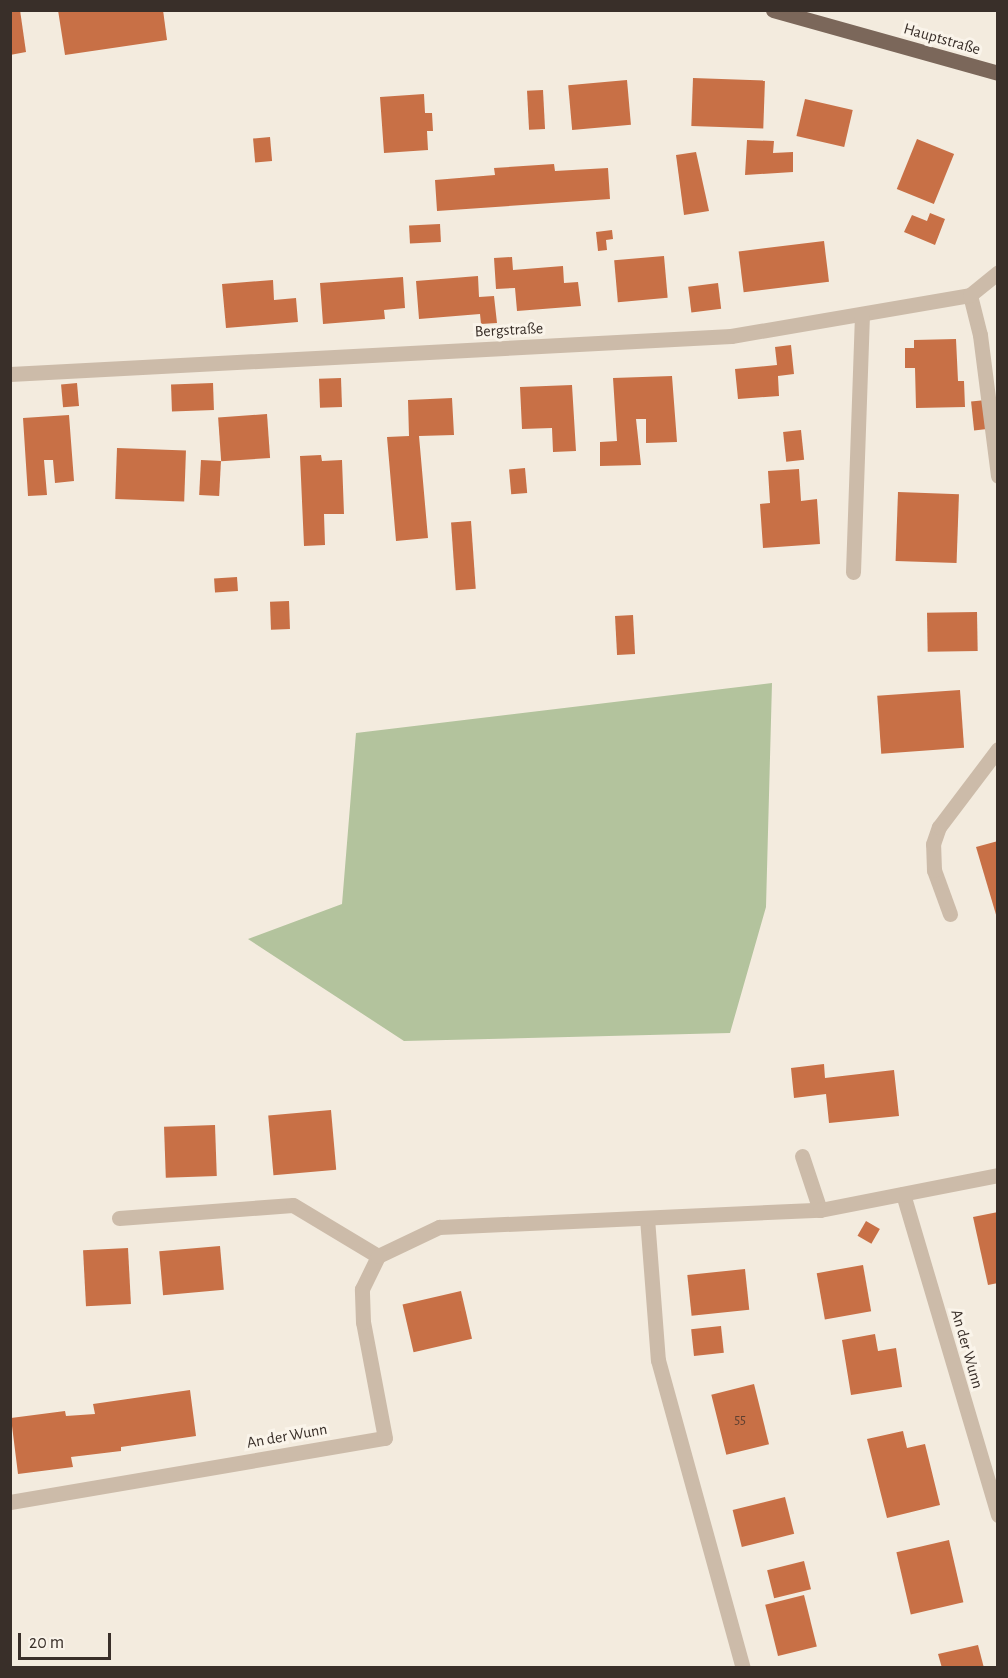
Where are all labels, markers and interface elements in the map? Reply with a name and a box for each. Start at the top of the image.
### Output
street label: Hauptstraße [901,19,983,59]
street label: Bergstraße [474,319,544,341]
street label: An der Wunn [947,1307,987,1391]
house number: 55 [734,1412,746,1428]
street label: An der Wunn [245,1419,329,1453]
scale bar [21,1621,114,1659]
text: 20 m [29,1634,64,1652]

